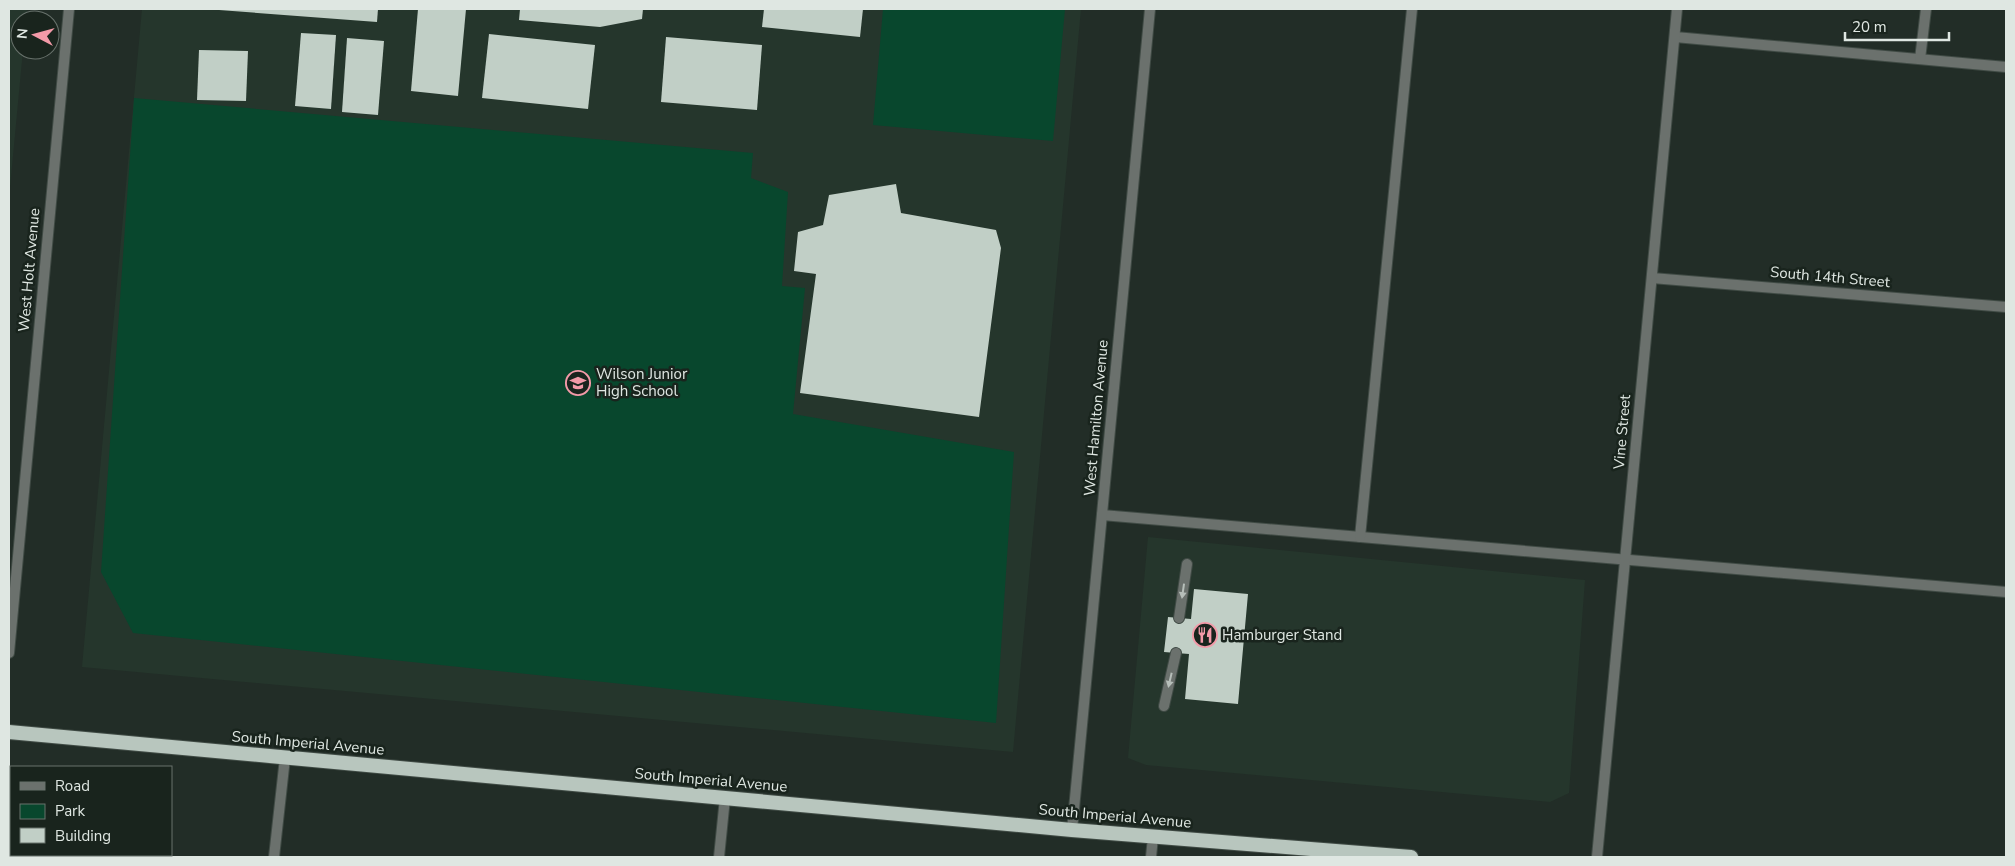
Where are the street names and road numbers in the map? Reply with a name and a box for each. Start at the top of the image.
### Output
street label: West Holt Avenue [14,207,44,333]
street label: South 14th Street [1769,262,1891,292]
street label: West Hamilton Avenue [1079,339,1113,497]
street label: Vine Street [1609,393,1635,471]
street label: South Imperial Avenue [231,726,385,760]
street label: South Imperial Avenue [634,763,788,797]
street label: South Imperial Avenue [1038,799,1192,833]

